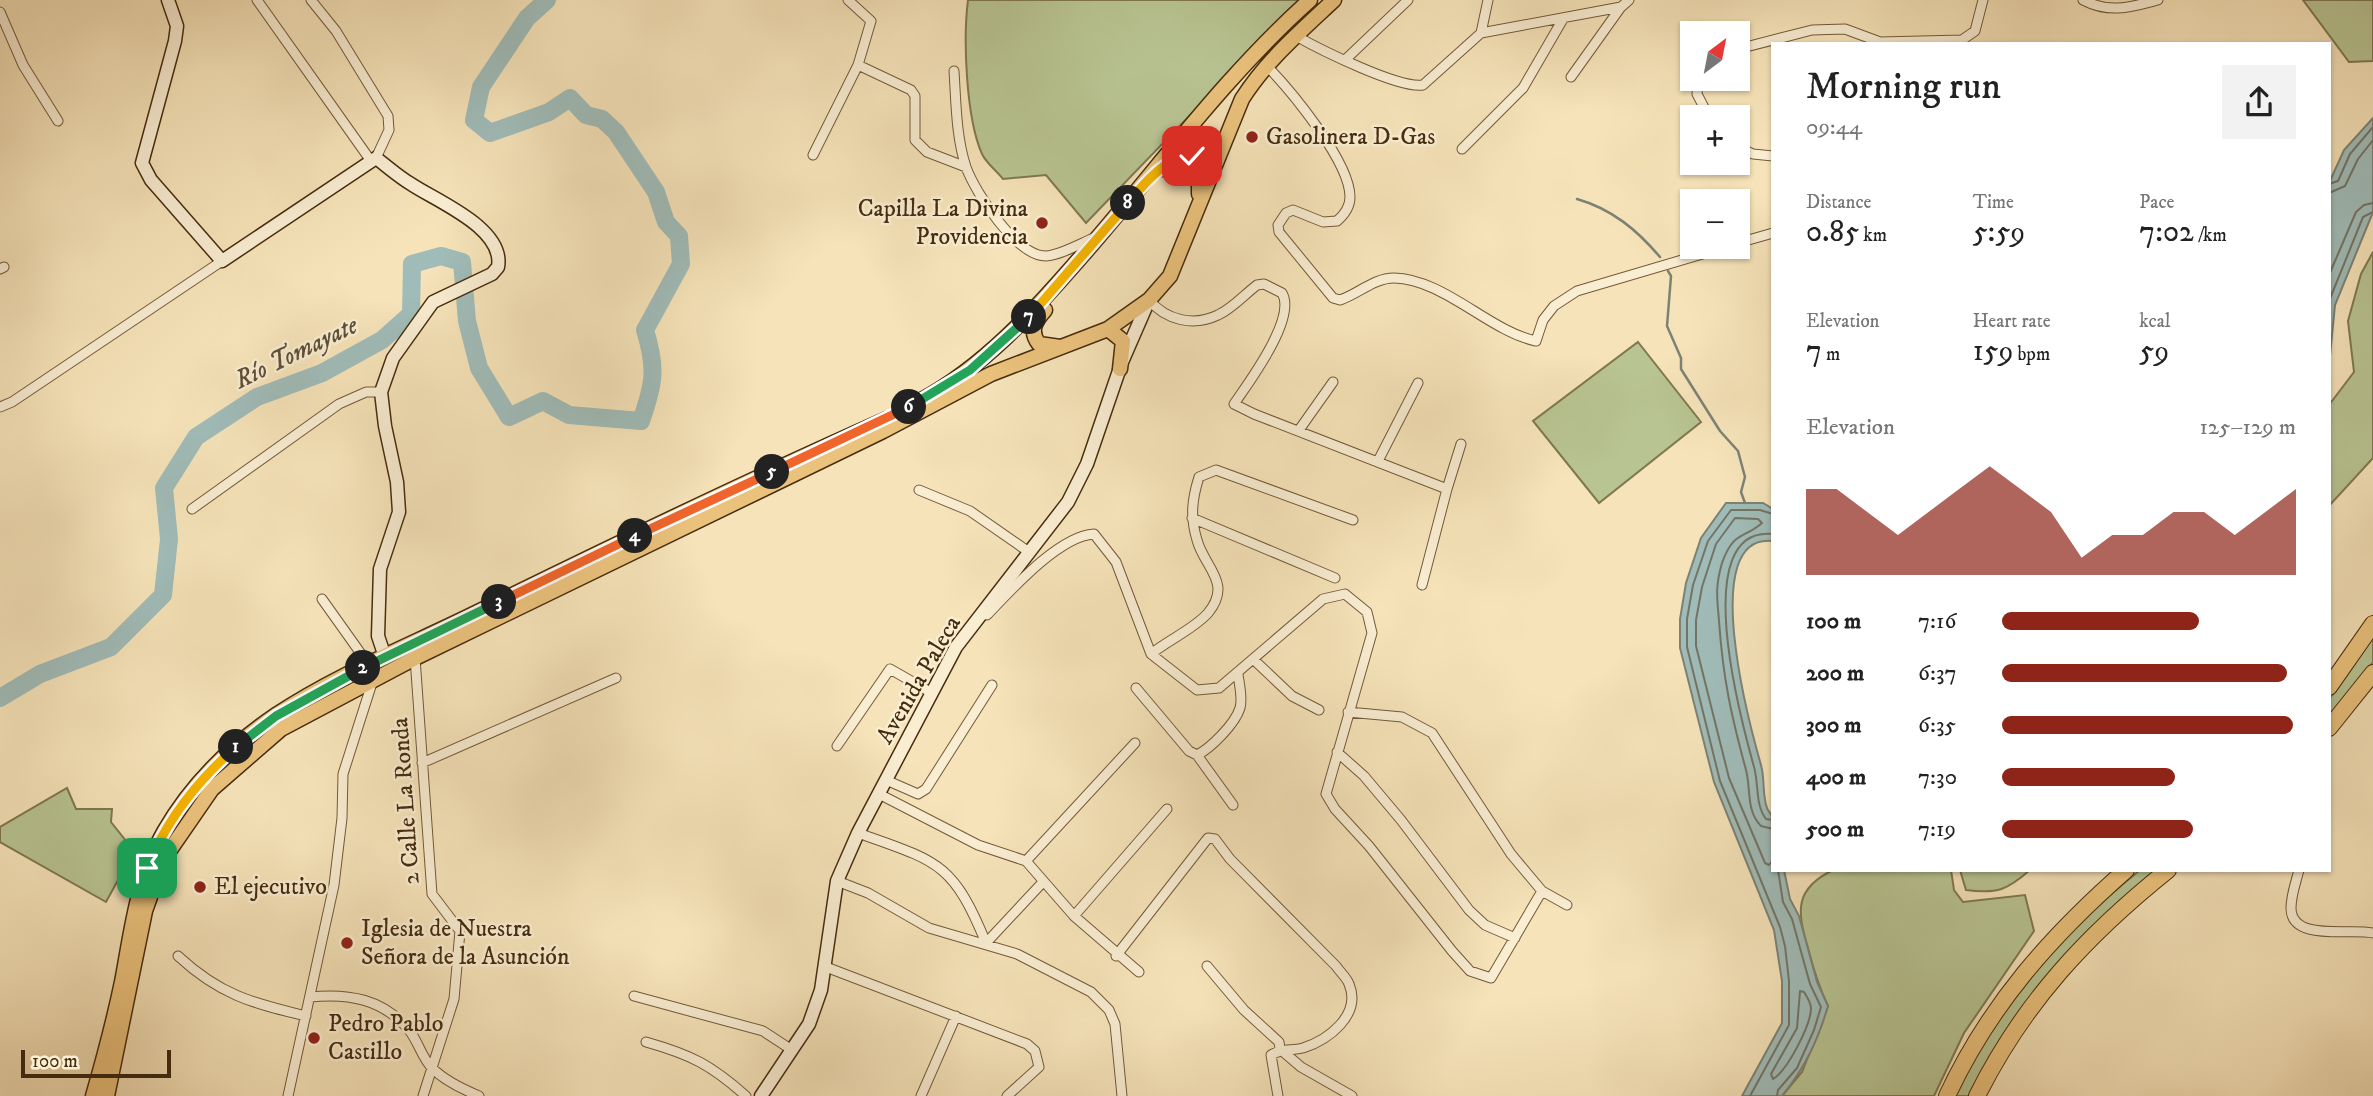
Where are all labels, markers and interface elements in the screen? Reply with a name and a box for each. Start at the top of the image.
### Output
north arrow [1680,21,1750,91]
map controls [1680,21,1750,259]
text: Morning run [1806,63,2001,111]
button: share [2222,65,2296,139]
button: + [1680,105,1750,175]
text: 09:44 [1806,113,1862,142]
place label: Gasolinera D-Gas [1266,122,1435,152]
pin [1162,126,1222,186]
marker: Gasolinera D-Gas [1244,129,1260,145]
icon: check [1173,137,1211,175]
pin: 8 [1110,186,1146,220]
button: − [1680,189,1750,259]
text: 8 [1123,191,1132,214]
text: Distance [1806,191,1871,214]
text: Time [1973,191,2014,214]
text: Pace [2139,191,2174,214]
place label: Capilla La Divina Providencia [858,194,1029,252]
text: 0.85 [1806,214,1859,251]
text: 5:59 [1973,214,2025,251]
text: 7:02 [2139,214,2194,251]
marker: Capilla La Divina Providencia [1034,215,1050,231]
text: km [1859,224,1887,247]
text: /km [2194,224,2227,247]
pin: 7 [1012,300,1046,334]
text: 7 [1023,305,1034,328]
water label: Río Tomayate [228,308,364,397]
text: Elevation [1806,310,1880,333]
text: Heart rate [1973,310,2051,333]
text: kcal [2139,310,2171,333]
text: 7 [1806,333,1822,370]
text: 159 [1973,333,2013,370]
text: 59 [2139,333,2169,370]
text: m [1822,343,1840,366]
text: bpm [2013,343,2050,366]
pin: 6 [892,390,926,424]
text: 6 [904,395,913,418]
text: Elevation [1806,413,1895,442]
text: 125–129 m [2199,413,2296,442]
pin: 5 [754,454,790,490]
text: 5 [767,460,776,483]
pin: 4 [618,518,652,554]
text: 4 [629,524,640,547]
pin: 3 [482,584,516,620]
text: 3 [495,590,502,613]
text: 100 m [1806,607,1861,636]
text: 7:16 [1918,607,1956,636]
street label: Avenida Paleca [870,610,968,749]
pin: 2 [346,650,380,686]
text: 2 [358,656,367,679]
text: 200 m [1806,659,1864,688]
text: 6:37 [1918,659,1957,688]
text: 300 m [1806,711,1862,740]
text: 6:35 [1918,711,1956,740]
street label: 2 Calle La Ronda [385,716,427,885]
pin: 1 [218,730,254,764]
text: 1 [232,735,239,758]
text: 400 m [1806,763,1866,792]
text: 7:30 [1918,763,1957,792]
text: 500 m [1806,815,1864,844]
text: 7:19 [1918,815,1956,844]
pin [117,838,177,898]
icon: arrive [128,849,166,887]
place label: El ejecutivo [214,872,327,902]
marker: El ejecutivo [192,879,208,895]
place label: Iglesia de Nuestra Señora de la Asunción [361,914,570,972]
marker: Iglesia de Nuestra Señora de la Asunción [339,935,355,951]
place label: Pedro Pablo Castillo [328,1009,443,1067]
marker: Pedro Pablo Castillo [306,1030,322,1046]
scale bar [21,1047,172,1079]
text: 100 m [32,1050,78,1073]

